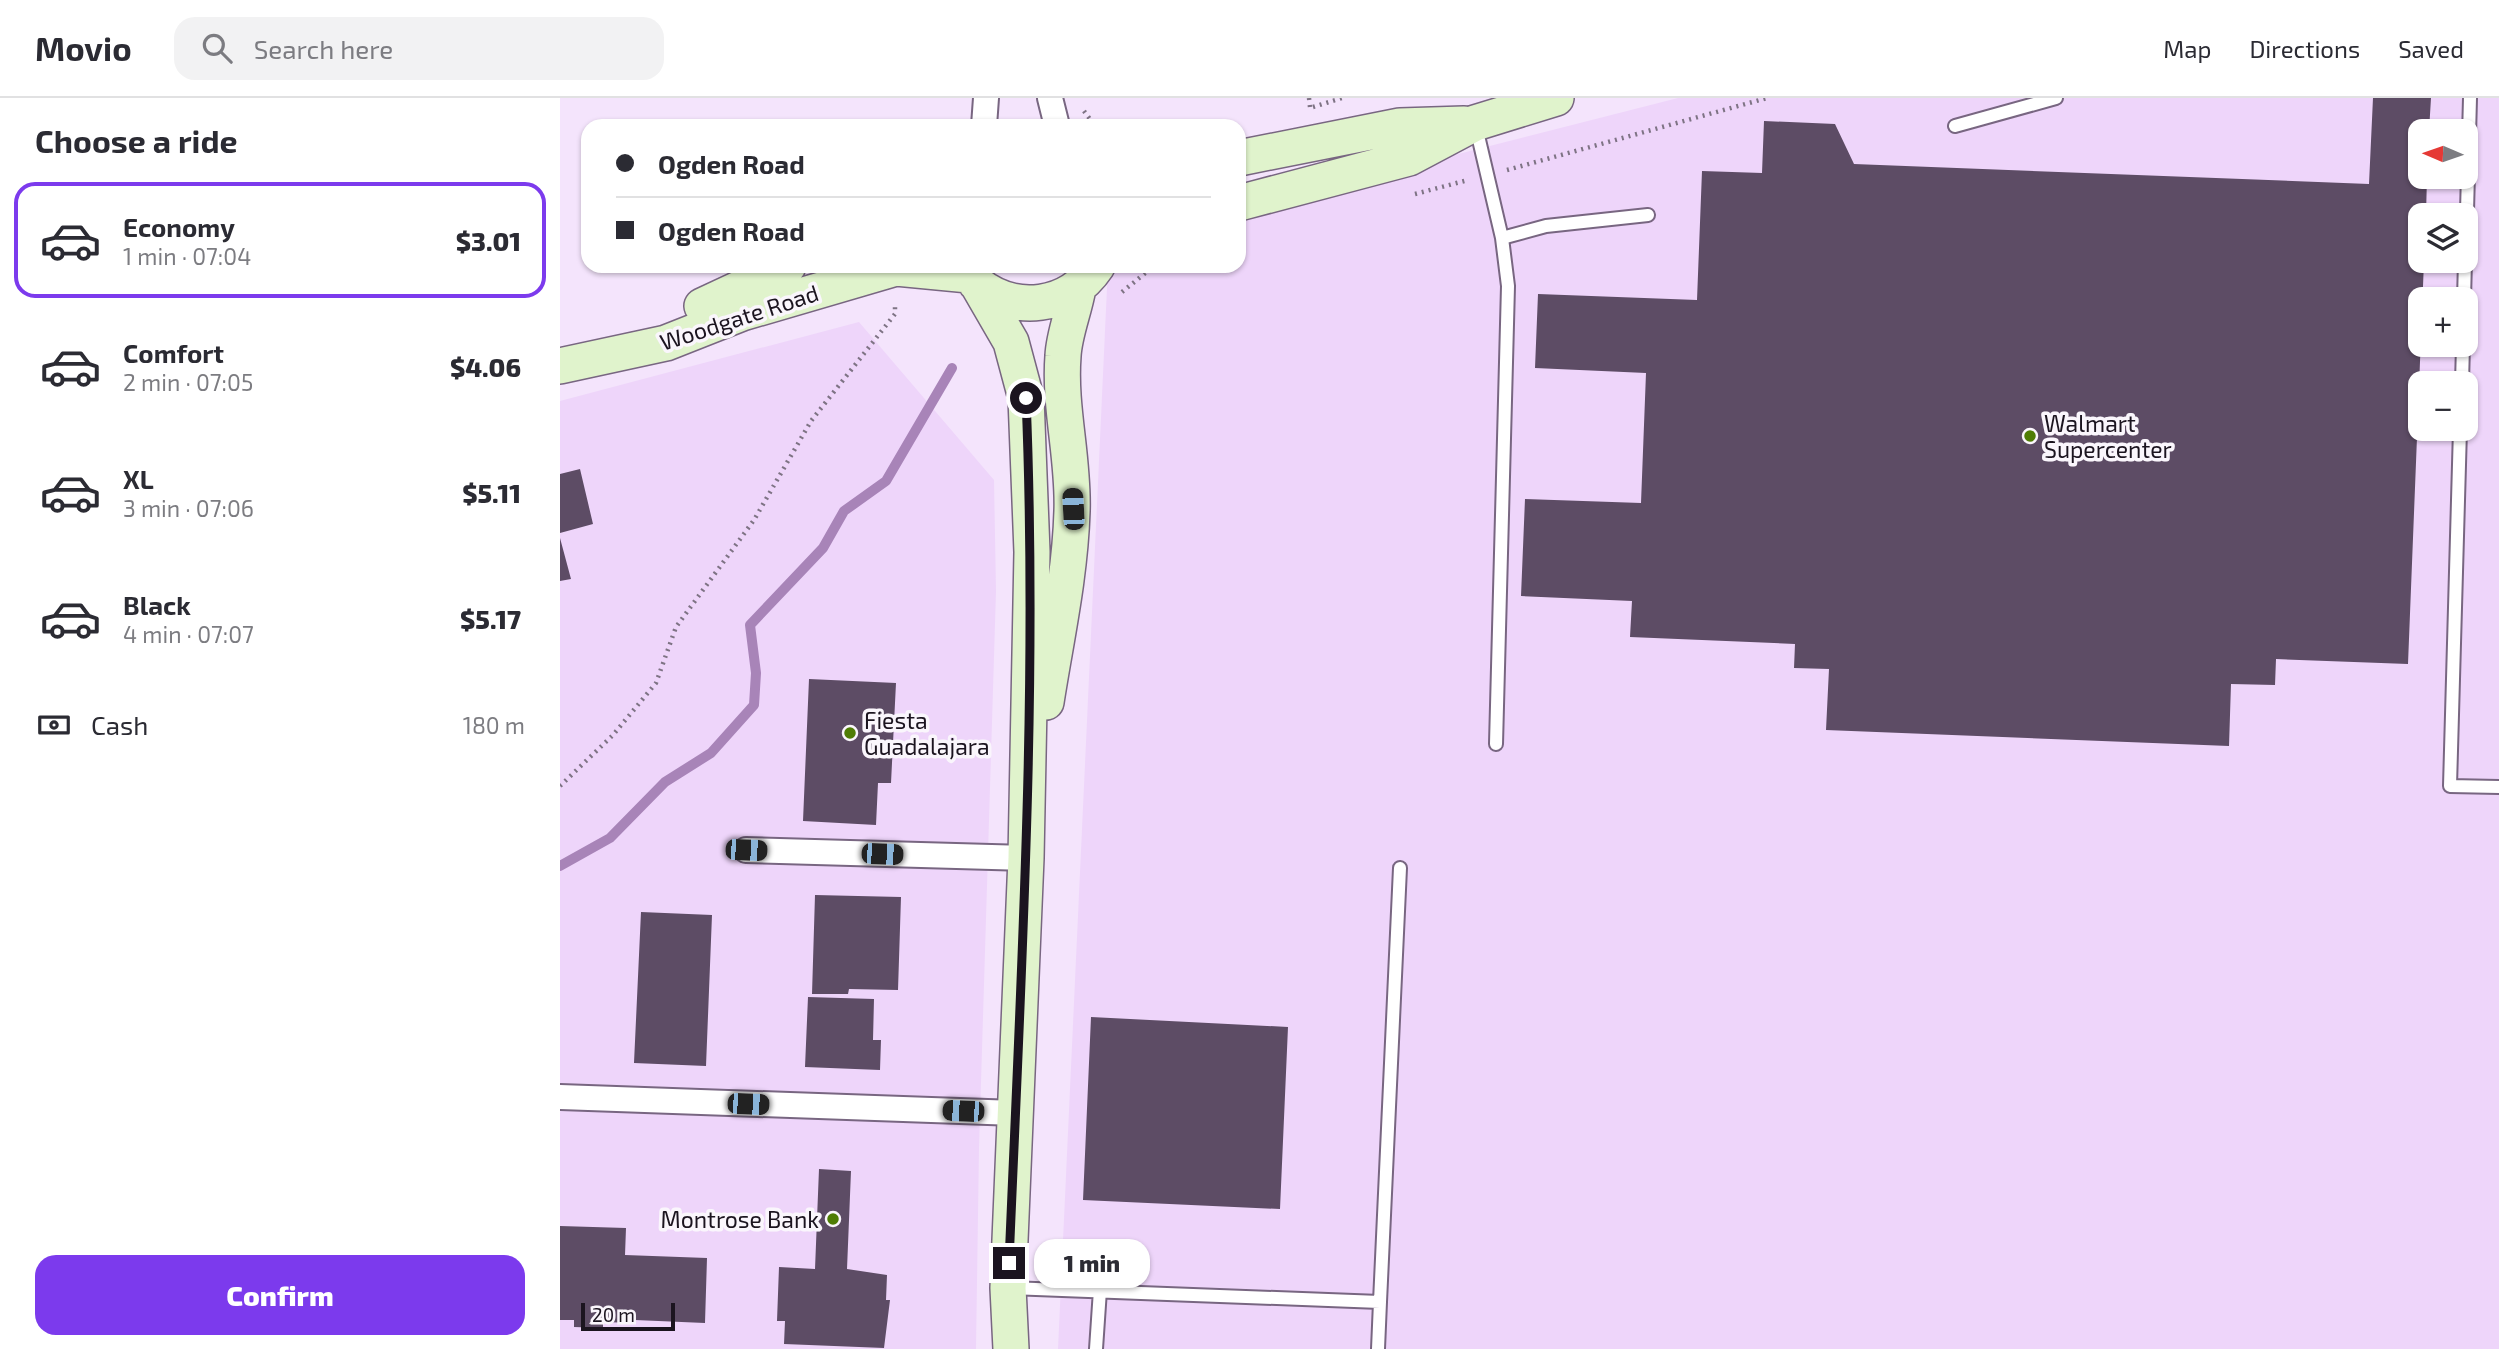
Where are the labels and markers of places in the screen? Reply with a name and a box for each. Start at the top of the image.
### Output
place label: Walmart Supercenter [2044,409,2172,463]
marker: Walmart Supercenter [2022,428,2038,444]
place label: Fiesta Guadalajara [864,706,990,760]
marker: Fiesta Guadalajara [842,725,858,741]
place label: Montrose Bank [661,1205,819,1233]
marker: Montrose Bank [825,1211,841,1227]

